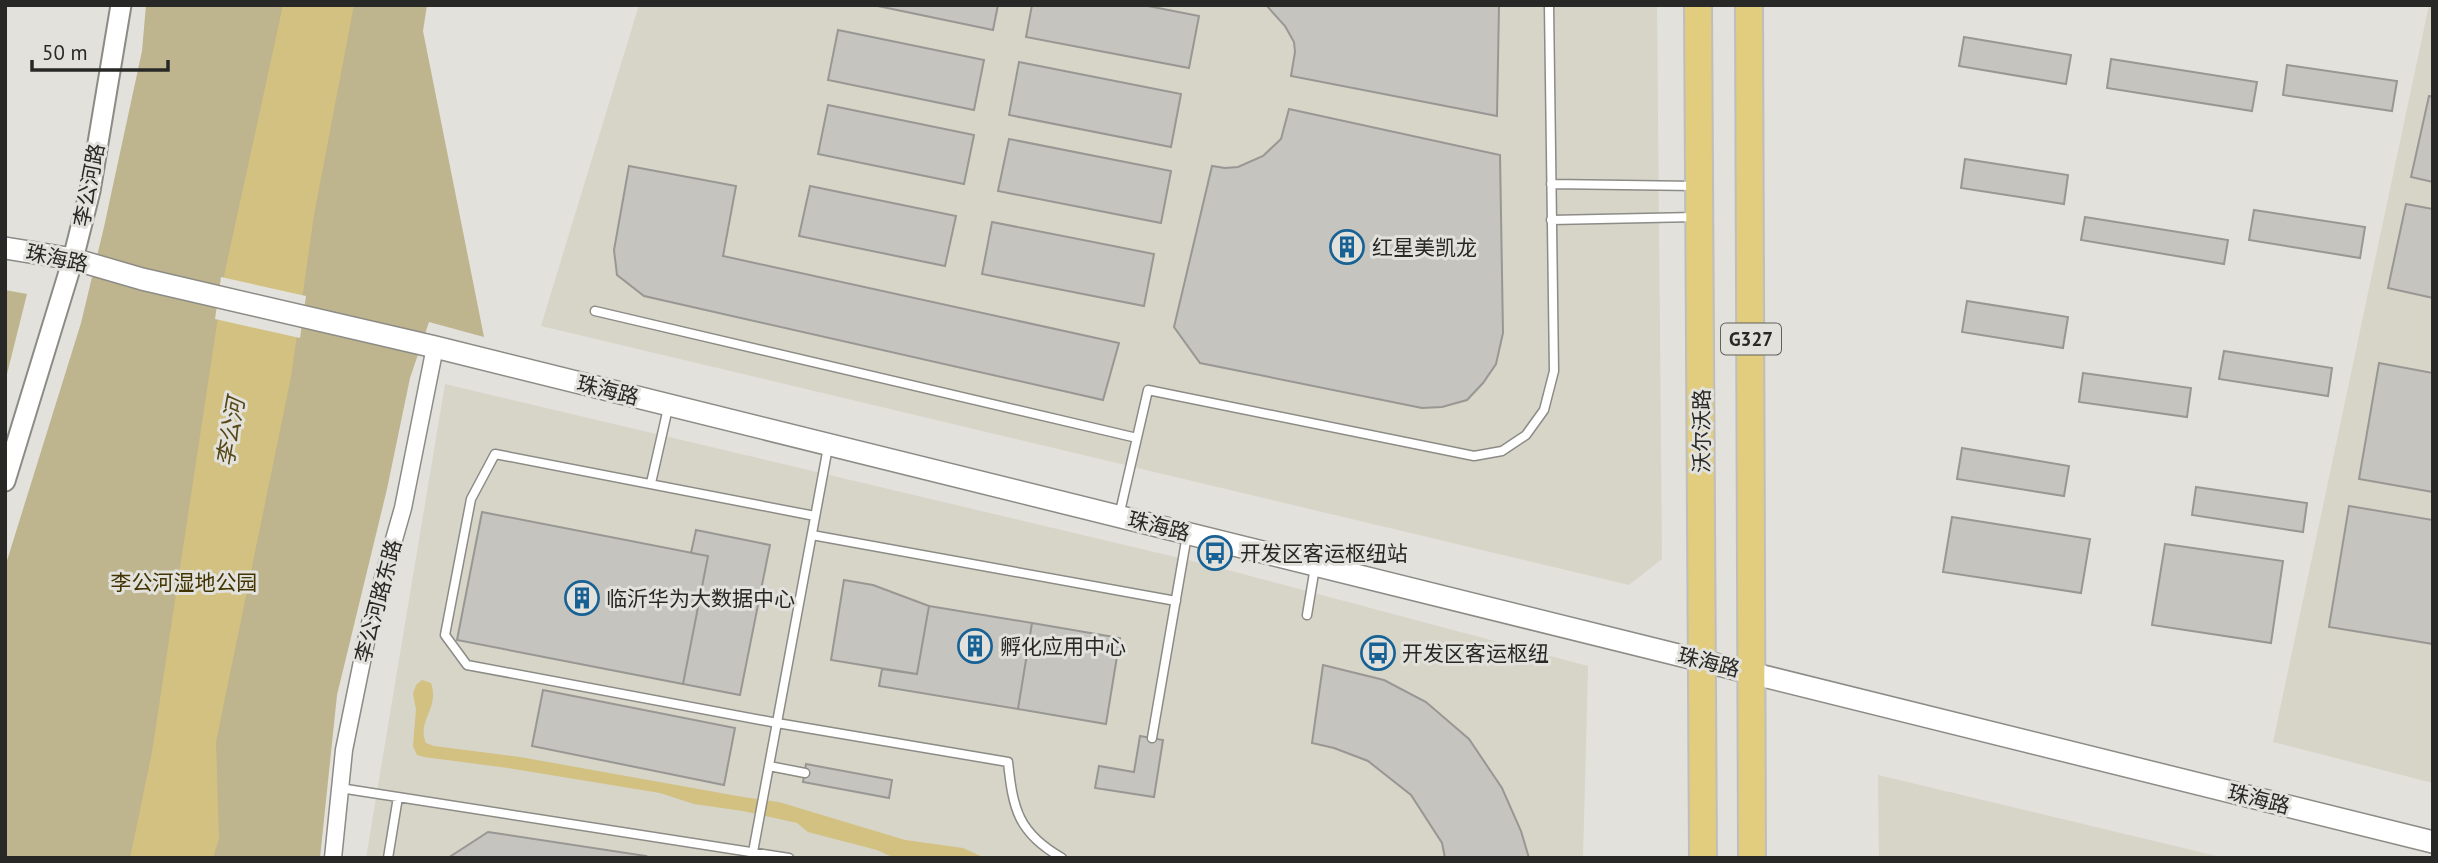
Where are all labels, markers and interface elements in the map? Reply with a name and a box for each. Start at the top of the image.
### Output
scale bar [32,28,168,72]
text: 50 m [42,39,88,66]
street label: 李公河路 [68,141,110,229]
building icon: 红星美凯龙 [1328,228,1366,266]
place label: 红星美凯龙 [1372,234,1477,261]
street label: 珠海路 [23,238,91,278]
road number: G327 [1721,324,1781,354]
street label: 珠海路 [574,369,642,411]
street label: 沃尔沃路 [1688,389,1715,473]
water label: 李公河 [210,392,251,468]
street label: 珠海路 [1125,505,1193,547]
bus stop icon: 开发区客运枢纽站 [1196,534,1234,572]
street label: 李公河路东路 [349,537,407,665]
place label: 开发区客运枢纽站 [1240,540,1408,567]
park label: 李公河湿地公园 [111,569,258,596]
building icon: 临沂华为大数据中心 [563,579,601,617]
place label: 临沂华为大数据中心 [606,585,795,612]
building icon: 孵化应用中心 [956,627,994,665]
place label: 孵化应用中心 [1000,633,1126,660]
bus stop icon: 开发区客运枢纽 [1359,634,1397,672]
place label: 开发区客运枢纽 [1402,640,1549,667]
street label: 珠海路 [1675,641,1743,683]
street label: 珠海路 [2225,778,2293,820]

